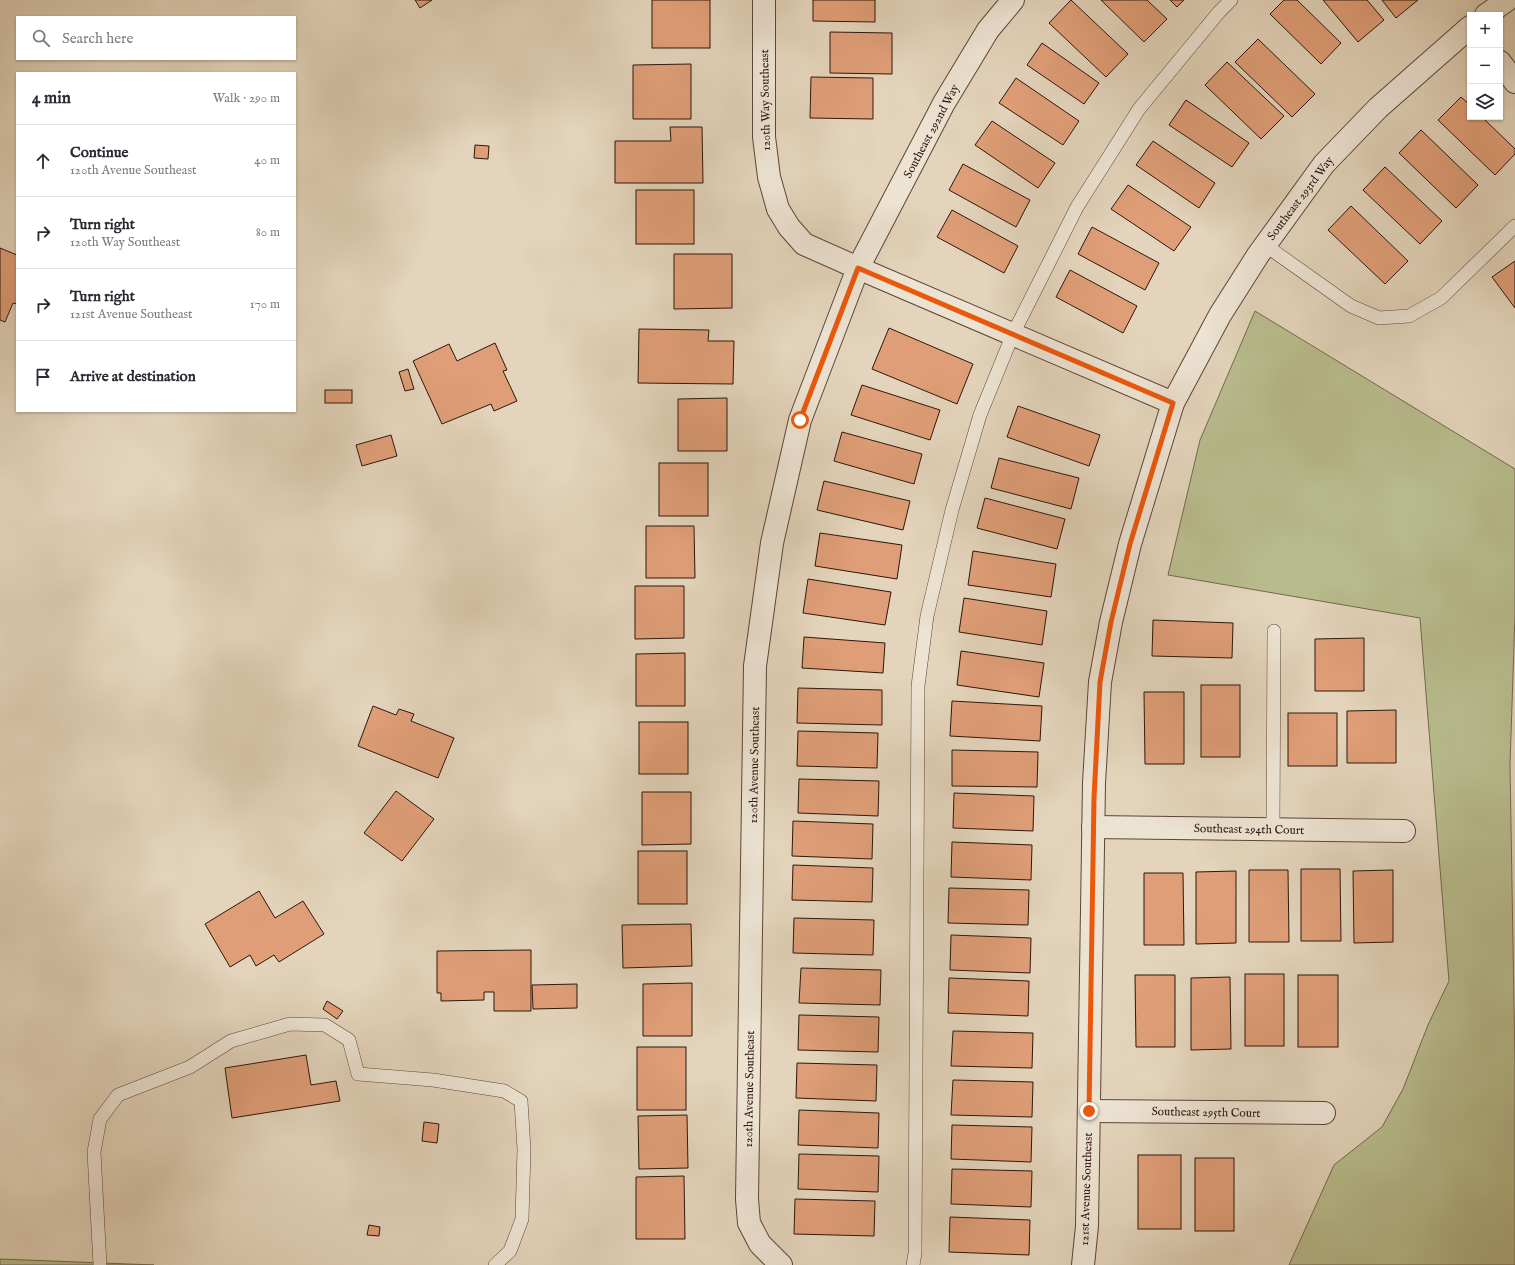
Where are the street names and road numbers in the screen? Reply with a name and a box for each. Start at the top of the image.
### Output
street label: 120th Way Southeast [757,49,774,151]
street label: Southeast 292nd Way [900,82,963,181]
street label: Southeast 293rd Way [1264,153,1337,243]
street label: 120th Avenue Southeast [746,707,763,823]
street label: Southeast 294th Court [1194,821,1304,838]
street label: 120th Avenue Southeast [741,1031,758,1147]
street label: Southeast 295th Court [1151,1104,1261,1121]
street label: 121st Avenue Southeast [1077,1132,1096,1246]

